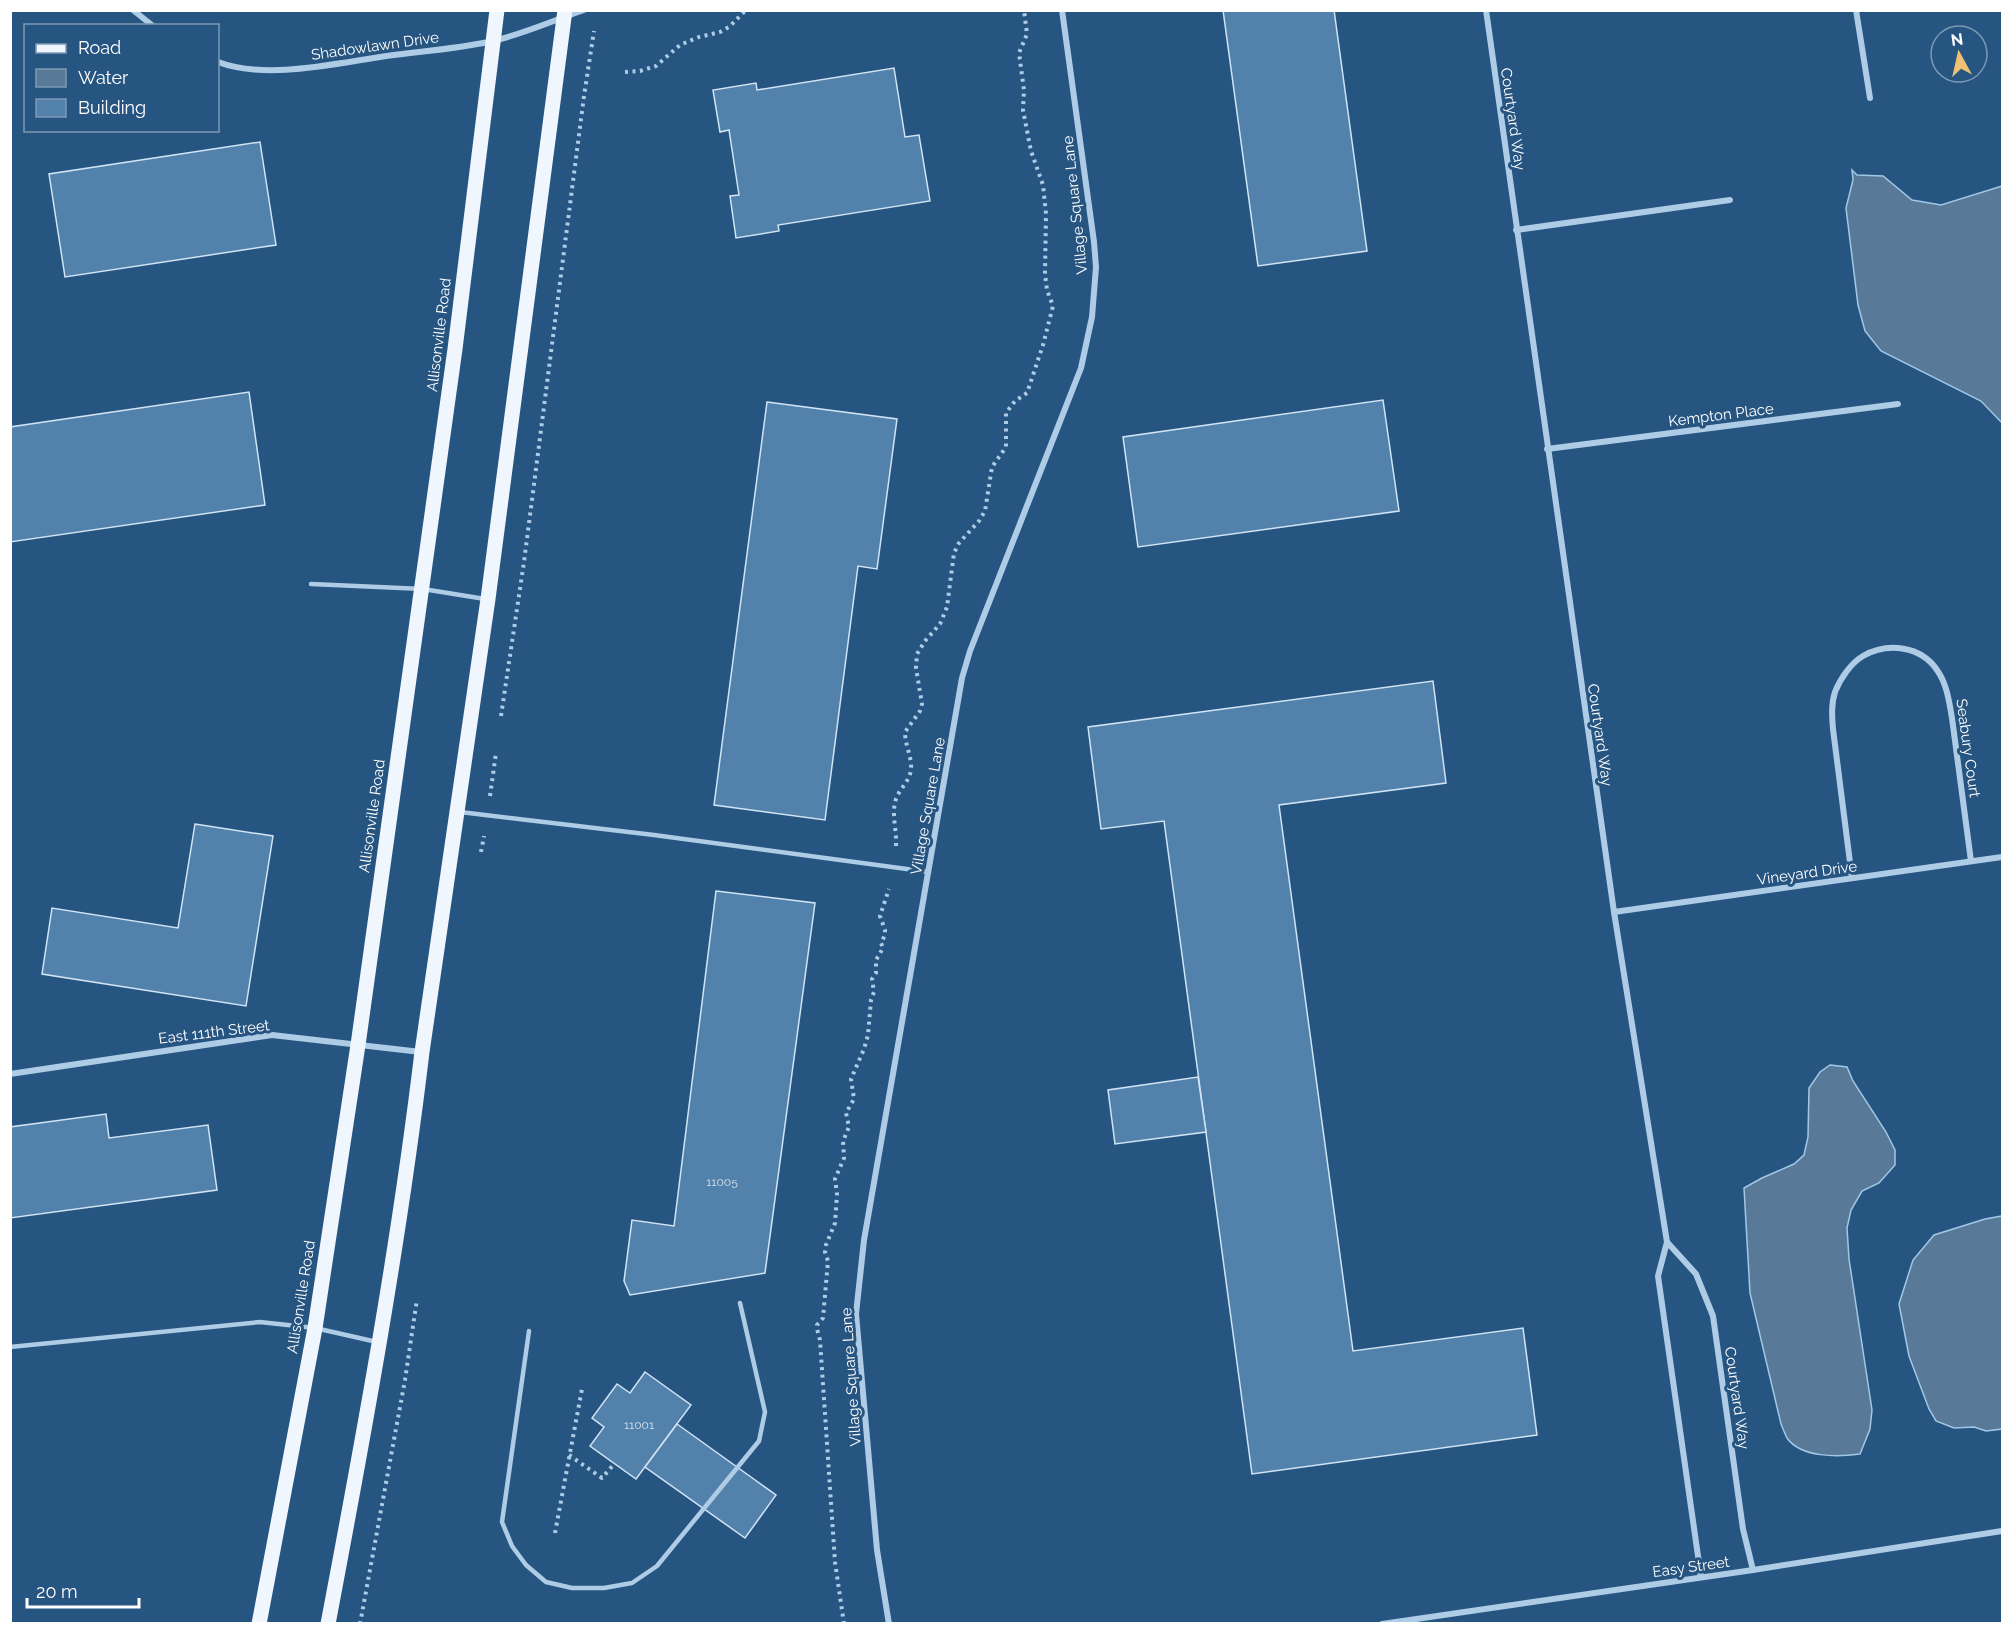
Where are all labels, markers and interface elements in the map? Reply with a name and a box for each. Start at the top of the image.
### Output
legend [24,24,219,132]
north arrow [1929,24,1989,84]
street label: Shadowlawn Drive [310,28,440,64]
text: N [1950,29,1964,50]
text: Road [78,37,121,58]
text: Water [78,67,129,88]
street label: Courtyard Way [1497,67,1529,171]
text: Building [78,97,146,118]
street label: Village Square Lane [1059,135,1091,275]
street label: Allisonville Road [423,277,455,393]
street label: Kempton Place [1667,400,1775,430]
street label: Courtyard Way [1584,683,1616,787]
street label: Seabury Court [1952,697,1984,799]
street label: Village Square Lane [907,736,949,876]
street label: Allisonville Road [355,758,389,874]
street label: Vineyard Drive [1756,857,1858,889]
street label: East 111th Street [157,1016,271,1048]
house number: 11005 [706,1175,738,1189]
street label: Allisonville Road [283,1239,319,1355]
street label: Village Square Lane [837,1307,865,1447]
street label: Courtyard Way [1721,1346,1753,1450]
house number: 11001 [624,1418,654,1432]
street label: Easy Street [1651,1553,1731,1581]
scale bar [27,1571,140,1609]
text: 20 m [36,1581,78,1602]

